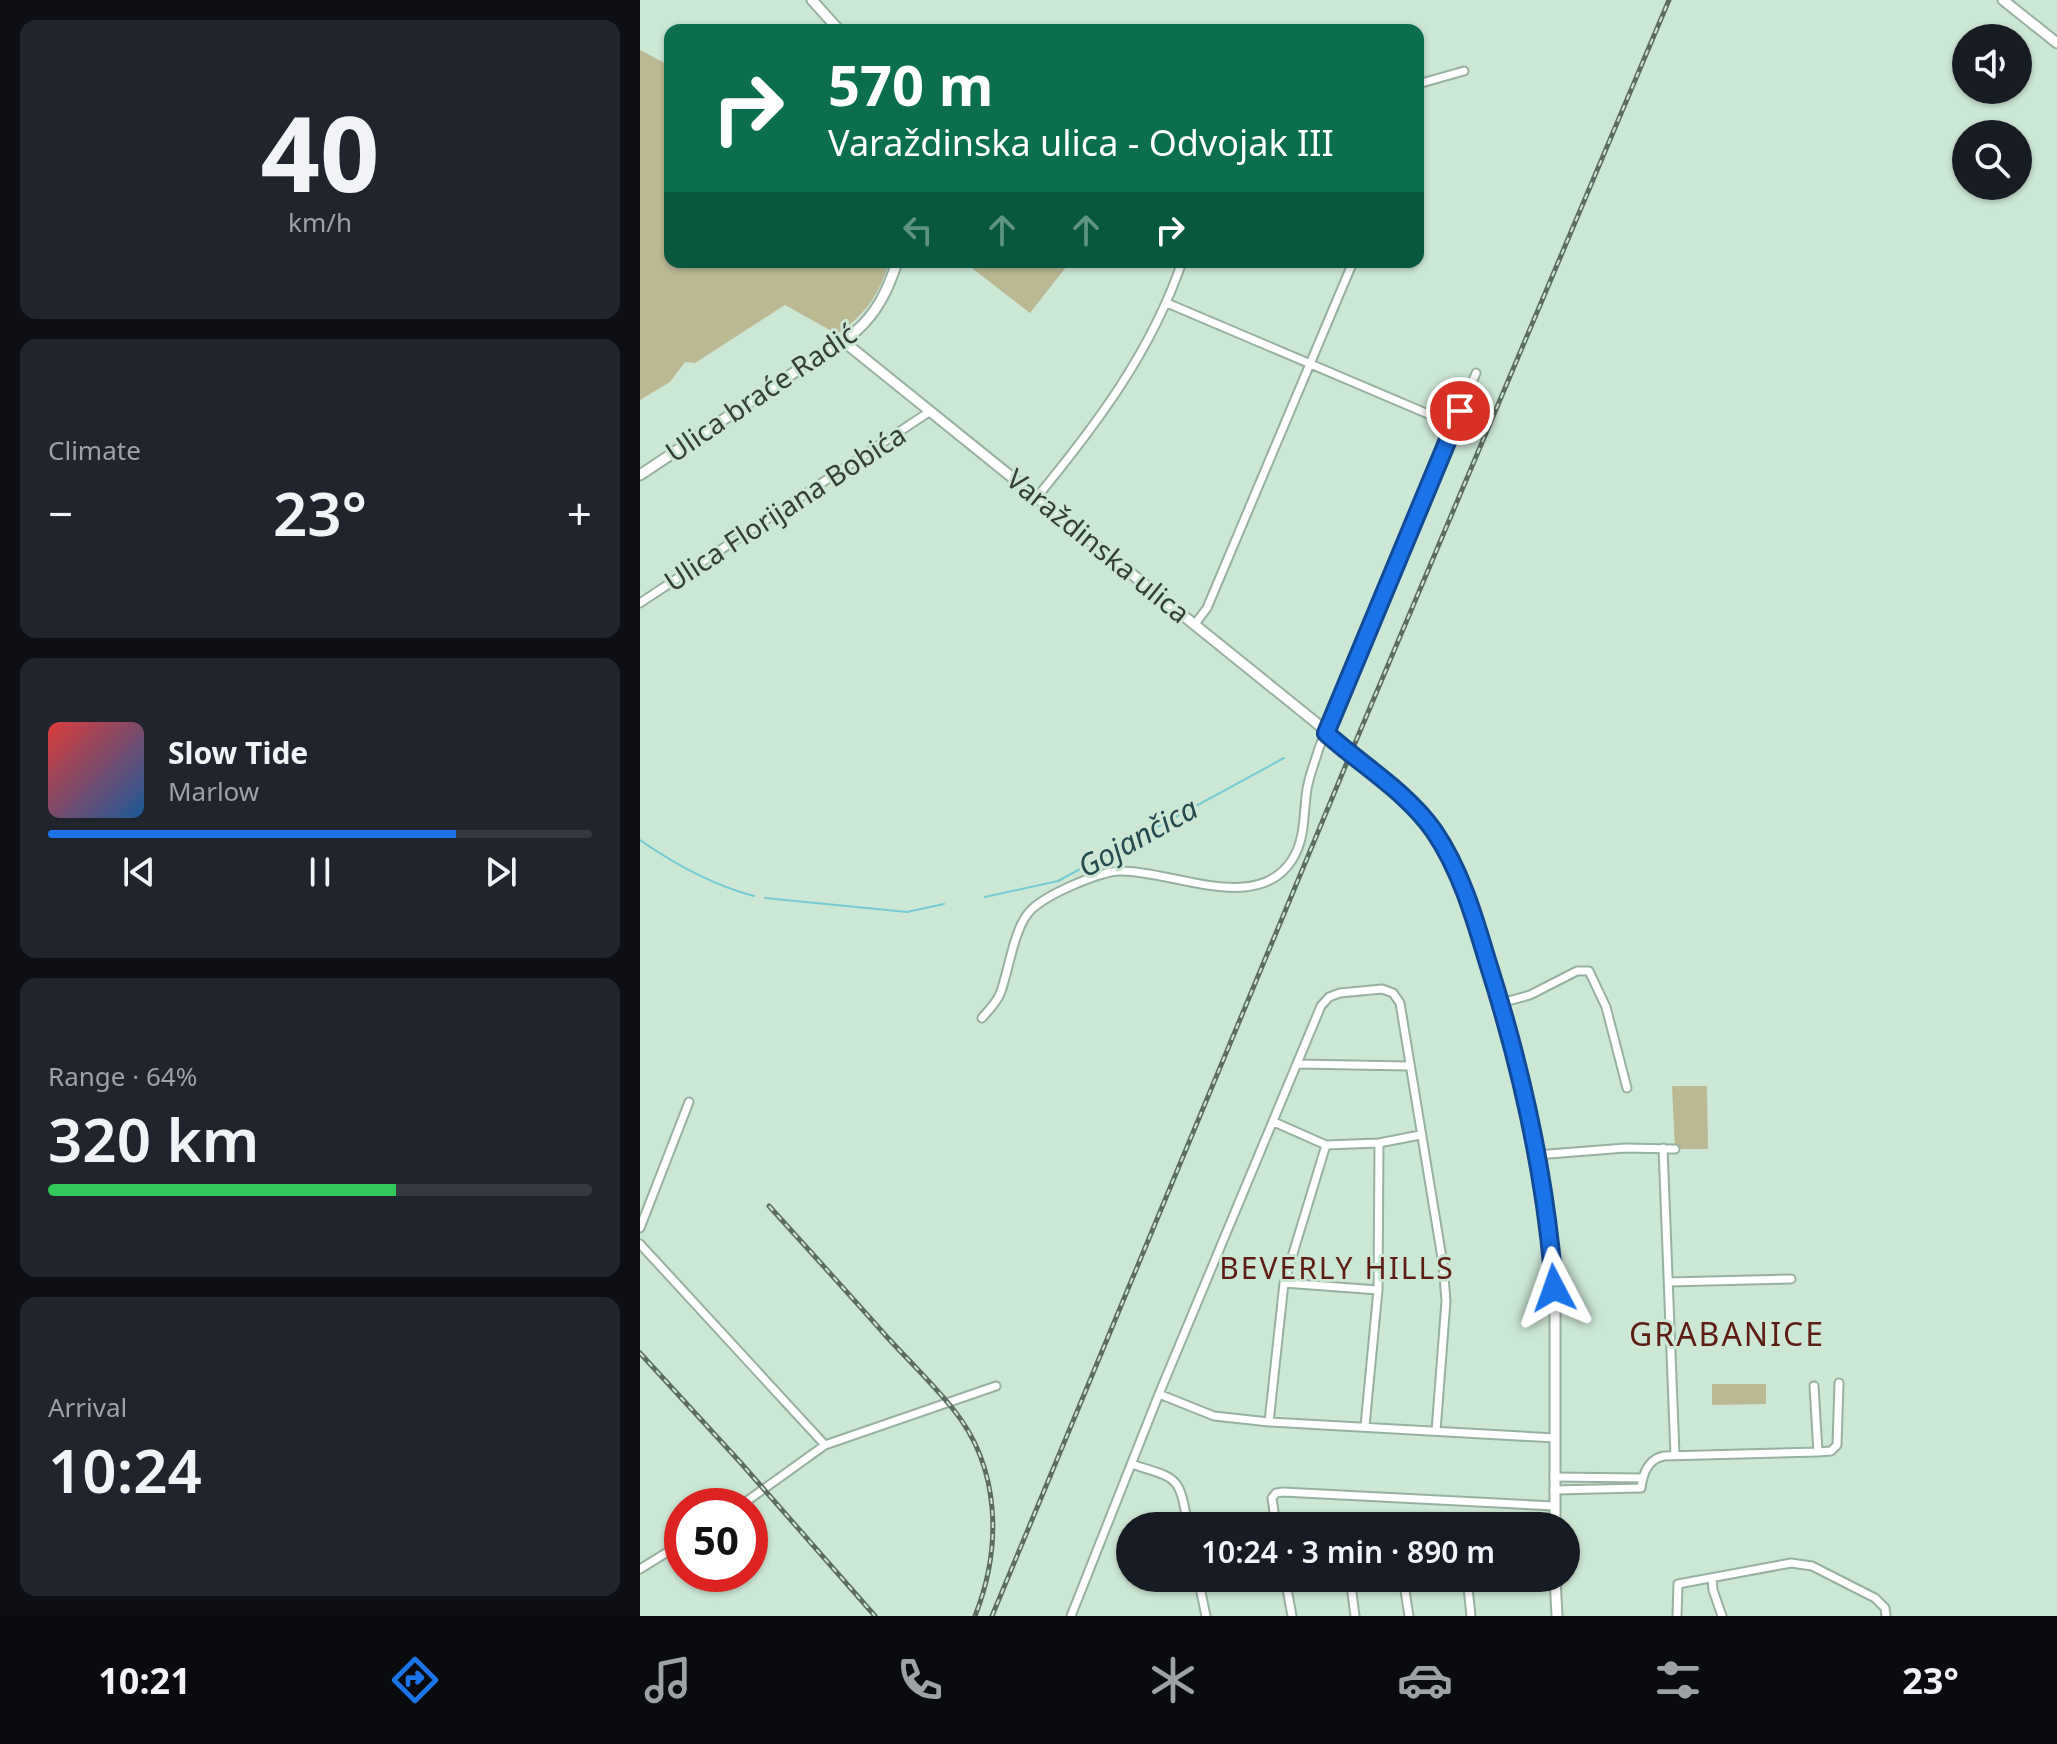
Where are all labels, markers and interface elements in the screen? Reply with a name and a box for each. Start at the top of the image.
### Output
map controls [1952,24,2032,200]
button: sound [1952,24,2032,104]
text: 570 m [828,46,993,122]
icon: right [696,56,800,160]
text: 40 [261,81,379,222]
text: Varaždinska ulica - Odvojak III [828,118,1334,167]
button: search [1952,120,2032,200]
text: km/h [288,204,352,240]
icon: left [896,208,940,252]
icon: ahead [980,208,1024,252]
icon: ahead [1064,208,1108,252]
icon: right [1148,208,1192,252]
street label: Ulica braće Radić [657,314,863,470]
pin [1426,377,1494,445]
icon: arrive [1438,389,1482,433]
street label: Ulica Florijana Bobića [656,415,913,600]
text: Climate [48,432,141,468]
street label: Varaždinska ulica [999,459,1198,631]
text: 23° [273,472,367,554]
text: − [48,483,73,543]
text: + [567,483,592,543]
text: Slow Tide [168,732,308,773]
text: Marlow [168,773,259,809]
water label: Gojančica [1070,787,1205,886]
icon: previous [117,850,161,894]
icon: pause [298,850,342,894]
icon: next [479,850,523,894]
text: Range · 64% [48,1058,197,1094]
text: 320 km [48,1098,259,1180]
position arrow [1512,1246,1596,1330]
district label: BEVERLY HILLS [1219,1247,1455,1288]
district label: GRABANICE [1629,1312,1825,1355]
text: Arrival [48,1389,127,1425]
text: 10:24 [48,1429,202,1511]
speed limit sign: 50 [664,1488,768,1592]
text: 10:24 · 3 min · 890 m [1201,1531,1495,1572]
icon: directions [387,1652,443,1708]
icon: music [640,1652,696,1708]
icon: phone [892,1652,948,1708]
icon: climate [1145,1652,1201,1708]
icon: car [1397,1652,1453,1708]
icon: filters [1650,1652,1706,1708]
text: 10:21 [98,1656,191,1705]
text: 23° [1902,1656,1959,1705]

